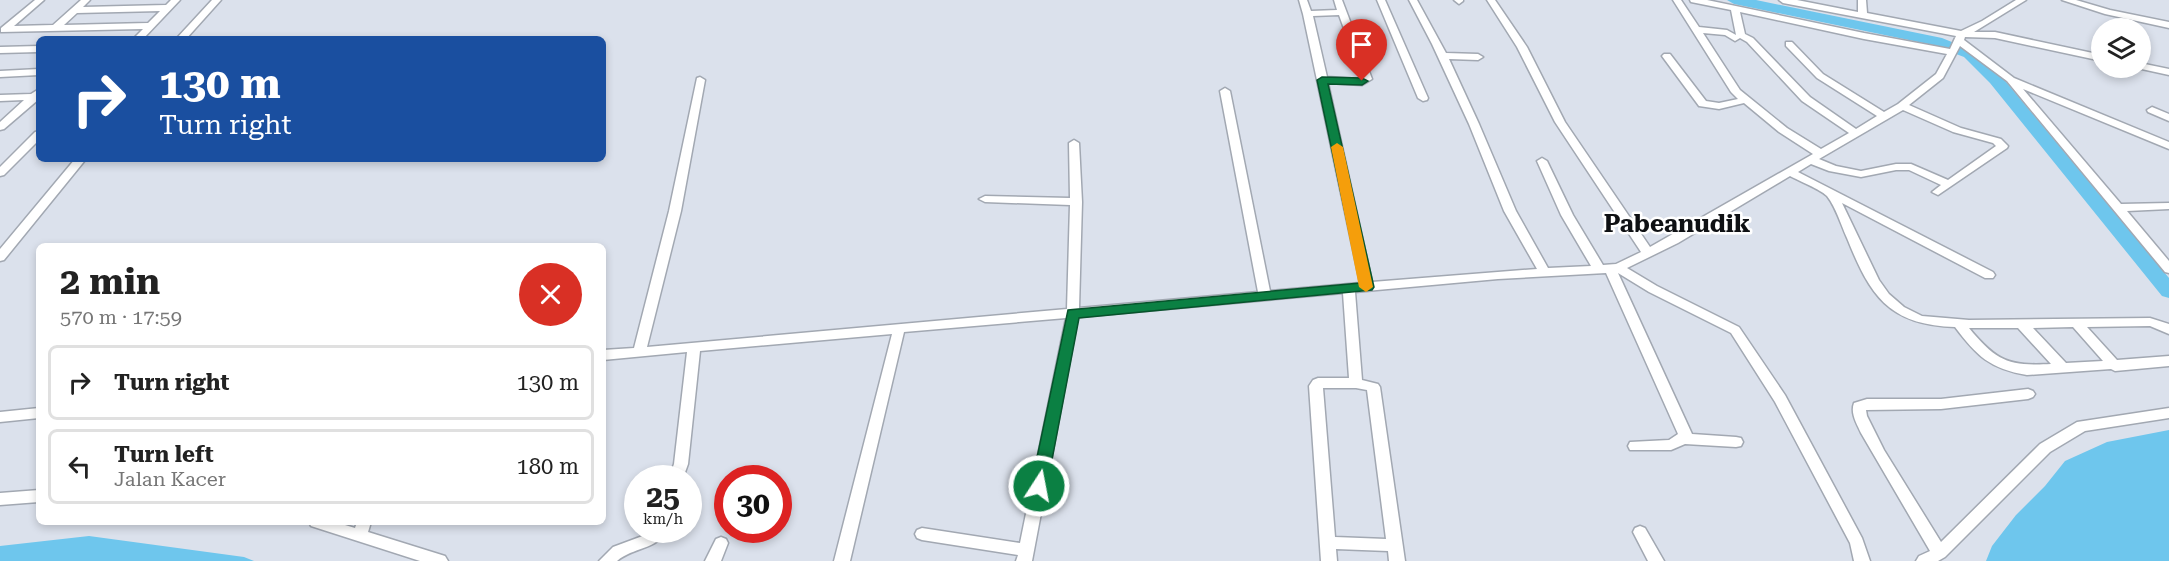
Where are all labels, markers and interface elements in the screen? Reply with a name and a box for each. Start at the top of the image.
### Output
map controls [2091,18,2151,78]
button: layers [2091,18,2151,78]
pin [1336,19,1387,81]
icon: arrive [1345,28,1378,61]
text: 130 m [159,59,281,108]
icon: right [60,60,138,138]
text: Turn right [159,109,292,141]
district label: Pabeanudik [1604,210,1751,238]
text: 2 min [60,261,160,303]
button: close [519,263,582,326]
text: 570 m · 17:59 [60,305,182,329]
icon: right [63,366,96,399]
text: Turn right [114,370,229,395]
text: 130 m [516,370,579,395]
text: Turn left [114,442,214,467]
icon: left [63,450,96,483]
text: 180 m [516,454,579,479]
position arrow [1007,454,1071,518]
speed limit sign: 30 [714,465,792,543]
text: Jalan Kacer [114,467,226,491]
text: 25 [646,479,680,514]
text: km/h [643,510,683,528]

